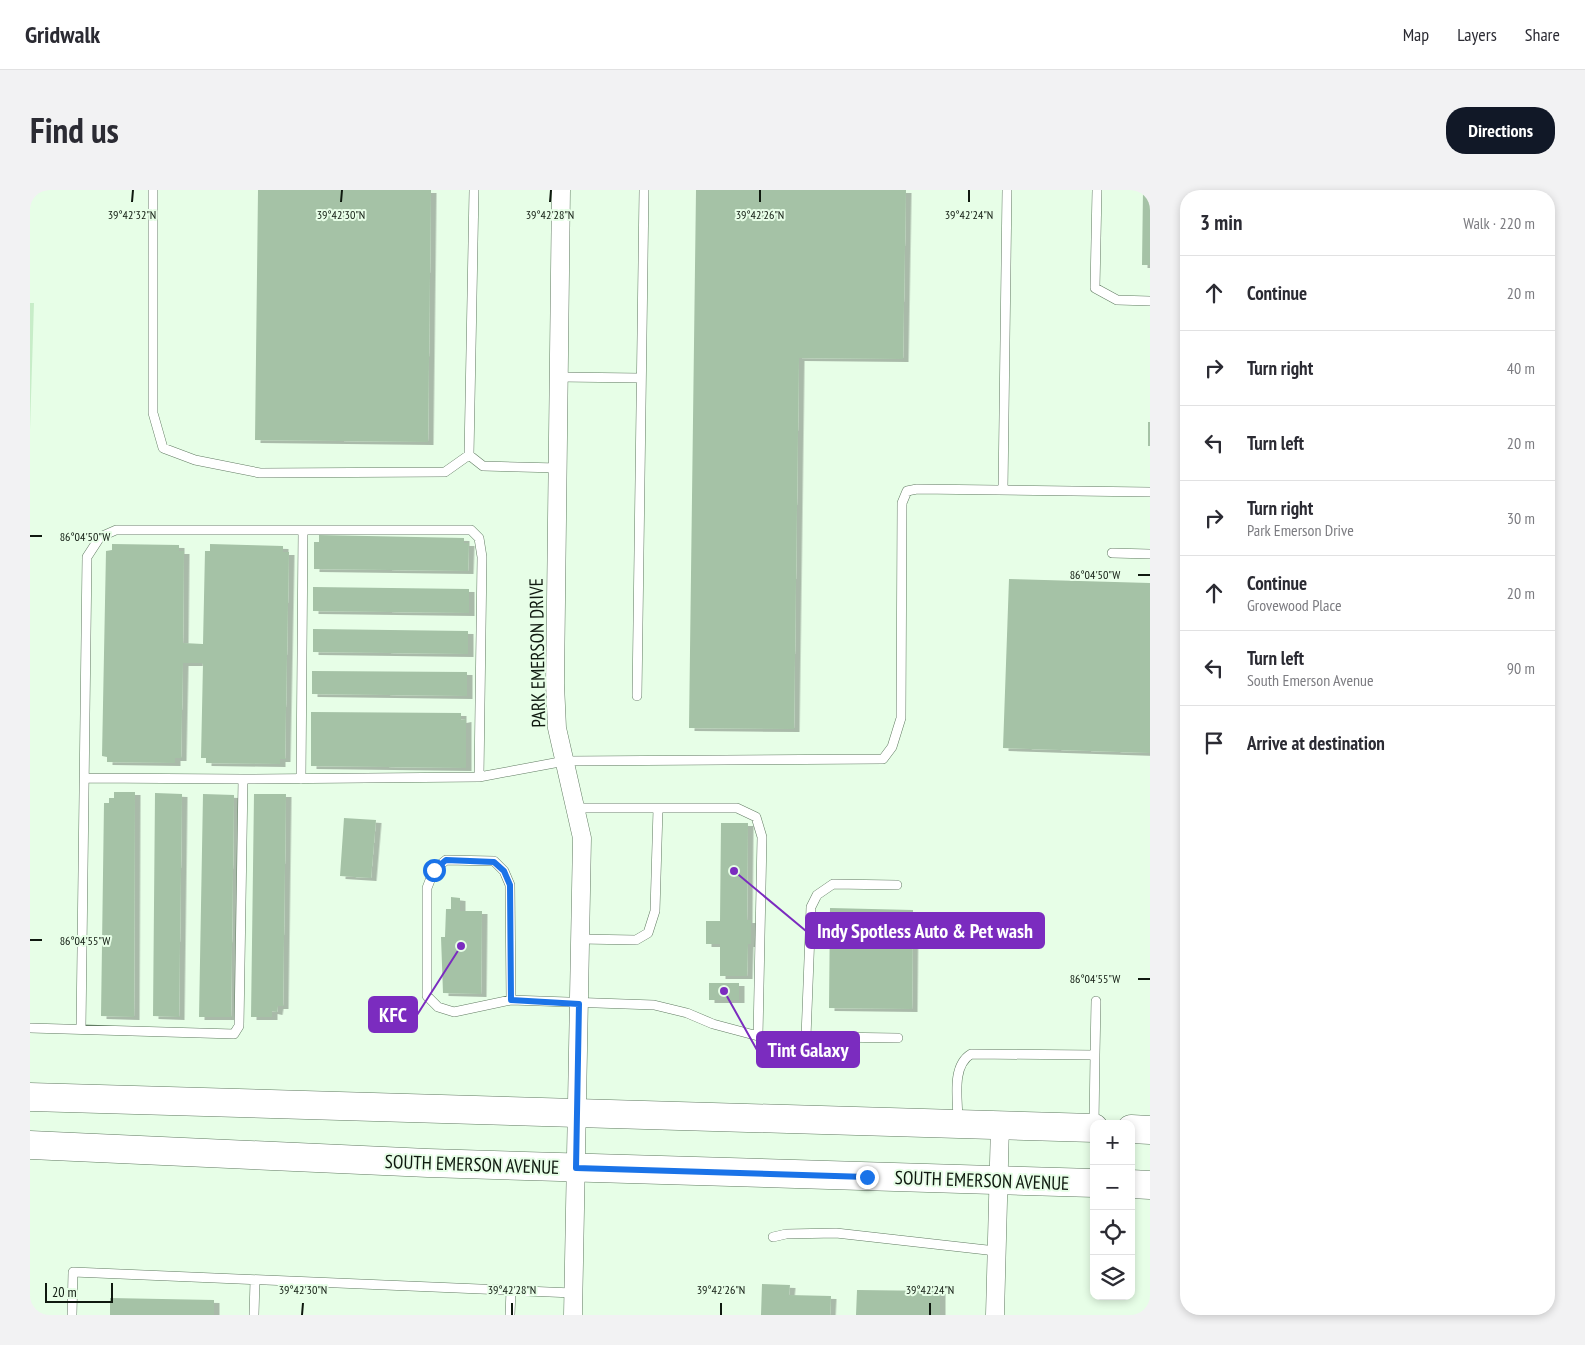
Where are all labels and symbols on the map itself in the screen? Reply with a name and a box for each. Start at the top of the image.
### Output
text: 39°42'32"N [108,207,156,222]
text: 39°42'30"N [317,207,365,222]
text: 39°42'28"N [526,207,574,222]
text: 39°42'26"N [736,207,784,222]
text: 39°42'24"N [945,207,993,222]
text: 86°04'50"W [60,529,110,544]
text: 86°04'50"W [1070,567,1120,582]
street label: PARK EMERSON DRIVE [524,578,550,728]
route start [423,859,446,882]
callout: Indy Spotless Auto & Pet wash [806,913,1044,948]
text: Indy Spotless Auto & Pet wash [817,918,1033,944]
text: 86°04'55"W [60,933,110,948]
text: 86°04'55"W [1070,971,1120,986]
callout: KFC [369,997,417,1032]
text: KFC [379,1002,407,1028]
callout: Tint Galaxy [757,1032,859,1067]
text: Tint Galaxy [767,1037,850,1063]
street label: SOUTH EMERSON AVENUE [384,1149,560,1179]
street label: SOUTH EMERSON AVENUE [894,1165,1070,1195]
route end [856,1166,879,1189]
scale bar [45,1280,112,1303]
text: 39°42'30"N [279,1282,327,1297]
text: 39°42'28"N [488,1282,536,1297]
text: 39°42'26"N [697,1282,745,1297]
text: 39°42'24"N [906,1282,954,1297]

